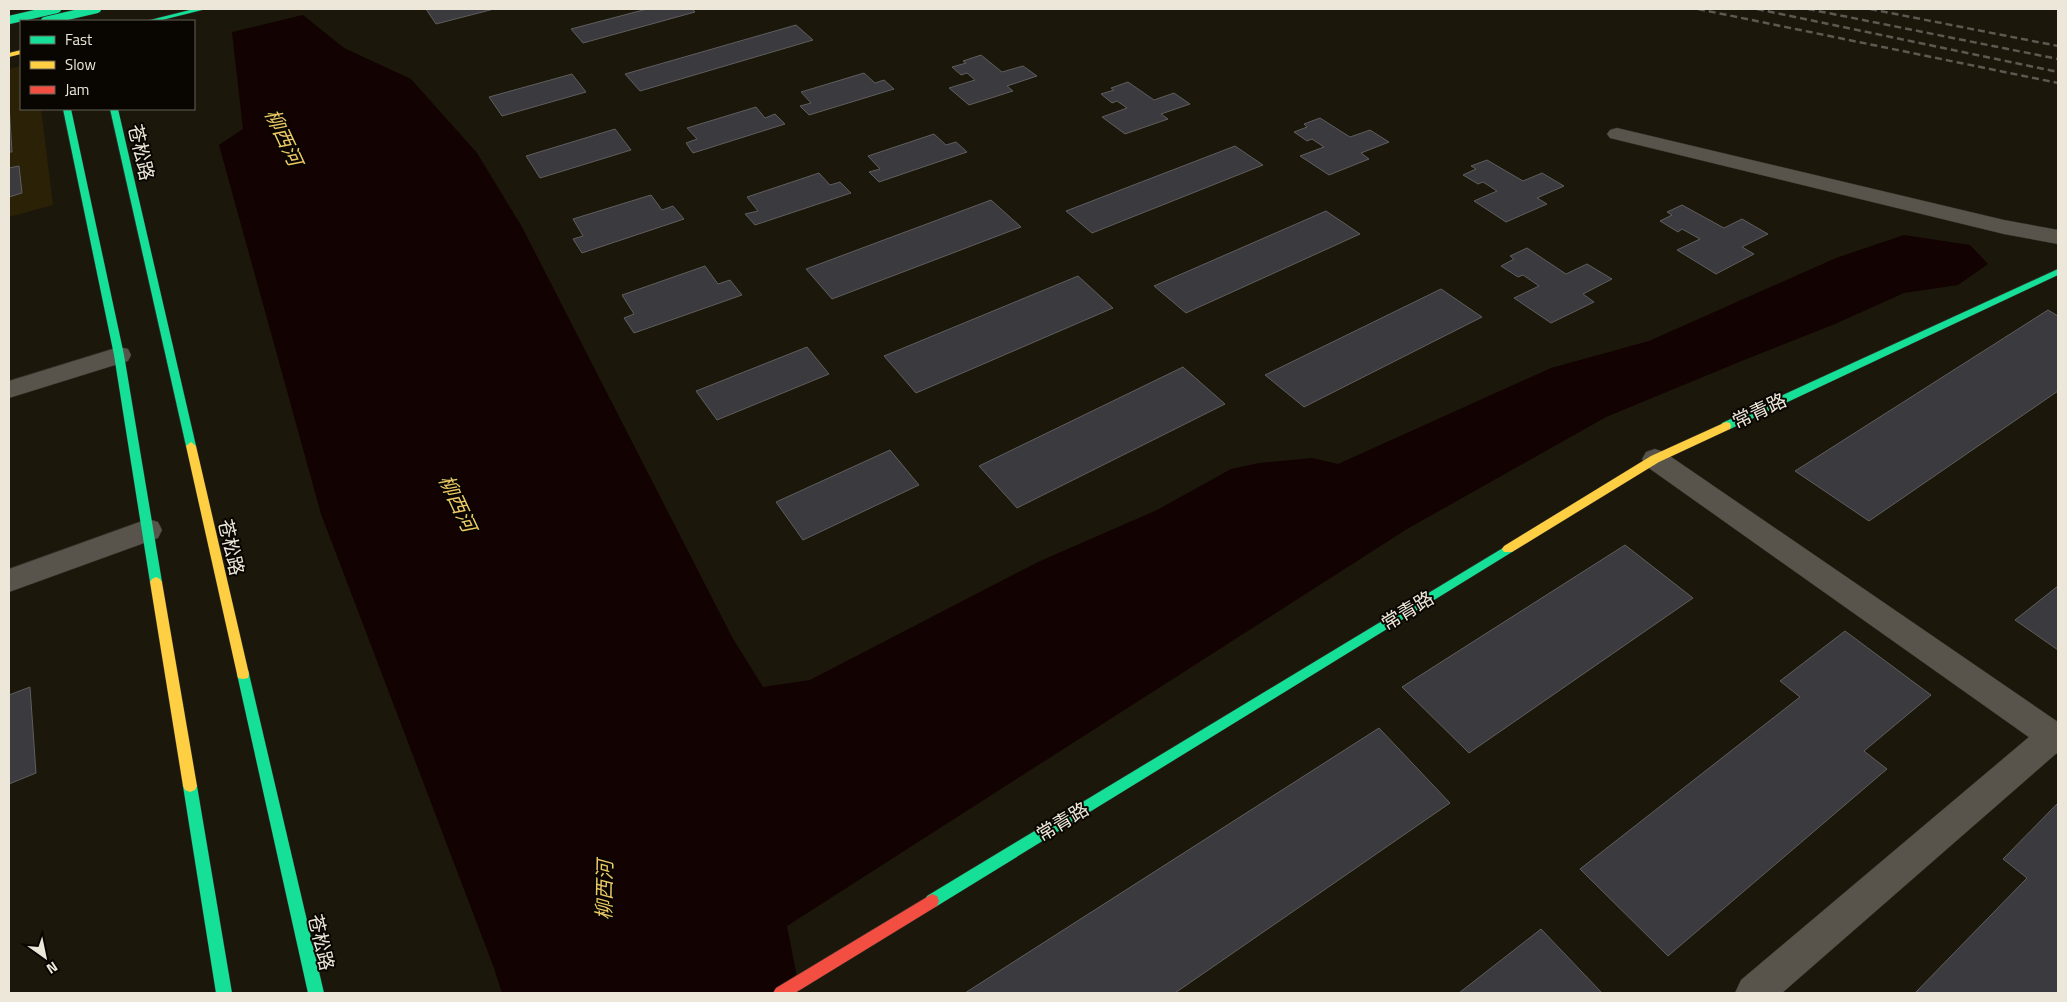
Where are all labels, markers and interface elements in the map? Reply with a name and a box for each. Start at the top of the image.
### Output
legend [20,20,195,110]
text: Fast [65,28,93,51]
text: Slow [65,53,96,76]
text: Jam [65,78,89,101]
water label: 柳西河 [257,103,312,174]
street label: 苍松路 [121,121,163,183]
street label: 常青路 [1727,385,1791,435]
water label: 柳西河 [431,469,486,540]
street label: 苍松路 [211,516,253,578]
street label: 常青路 [1375,583,1439,637]
street label: 常青路 [1030,794,1094,848]
water label: 柳西河 [588,856,620,920]
street label: 苍松路 [301,911,343,973]
north arrow [20,932,70,982]
text: N [43,957,62,980]

